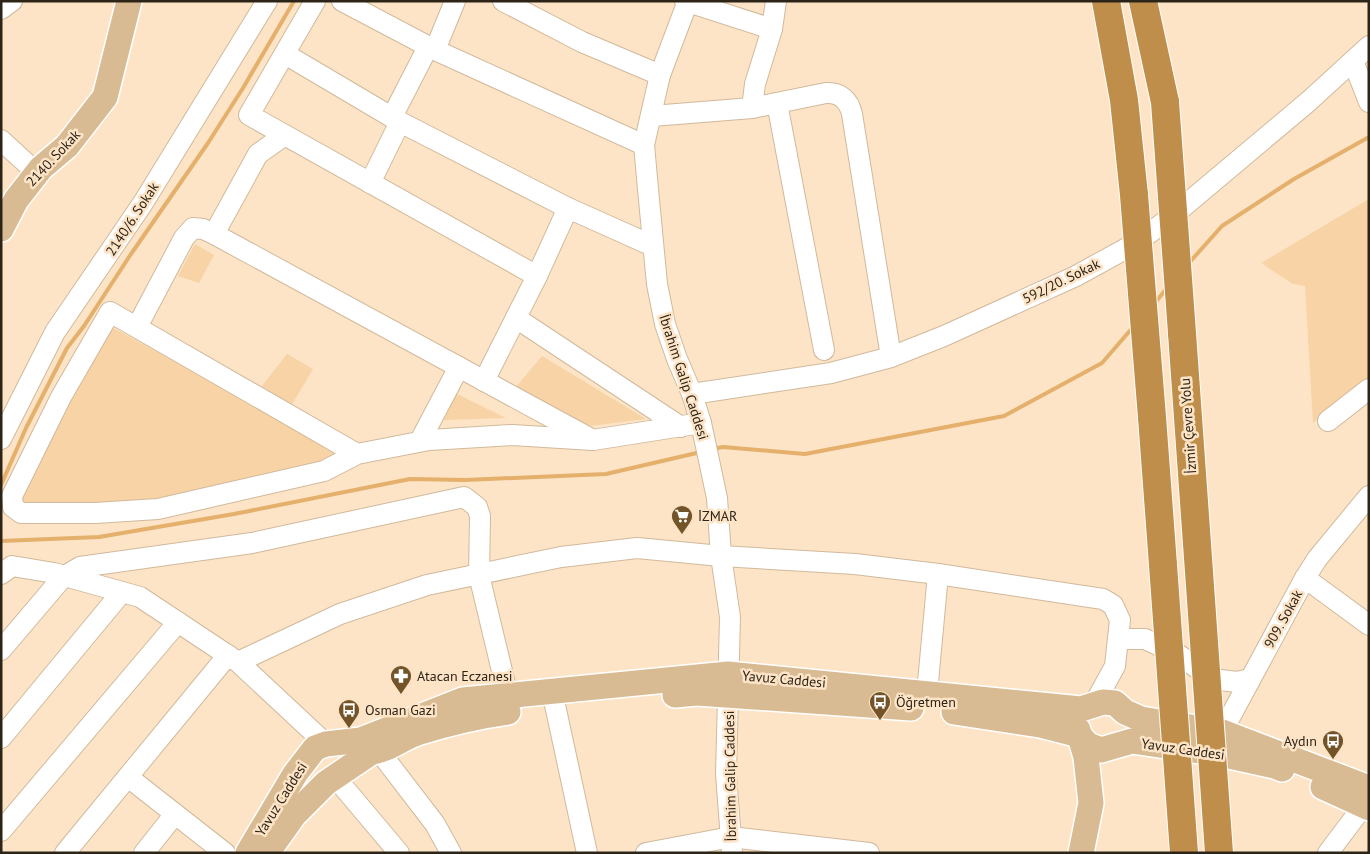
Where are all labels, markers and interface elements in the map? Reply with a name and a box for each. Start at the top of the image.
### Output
street label: 2140. Sokak [22,126,84,190]
street label: 2140/6. Sokak [102,179,163,259]
street label: 592/20. Sokak [1019,254,1103,308]
street label: İbrahim Galip Caddesi [655,312,713,442]
street label: İzmir Çevre Yolu [1176,378,1200,474]
supermarket icon: İZMAR [670,504,694,535]
place label: İZMAR [698,507,737,525]
street label: 909. Sokak [1260,586,1306,651]
pharmacy icon: Atacan Eczanesi [389,664,413,695]
street label: Yavuz Caddesi [741,666,827,692]
place label: Atacan Eczanesi [417,667,513,685]
bus stop icon: Öğretmen [868,690,892,721]
place label: Öğretmen [896,693,956,711]
bus stop icon: Osman Gazi [337,698,361,729]
place label: Osman Gazi [365,701,436,719]
street label: İbrahim Galip Caddesi [720,710,740,842]
bus stop icon: Aydın [1321,729,1345,760]
place label: Aydın [1284,732,1317,750]
street label: Yavuz Caddesi [1140,734,1226,764]
street label: Yavuz Caddesi [251,759,311,839]

